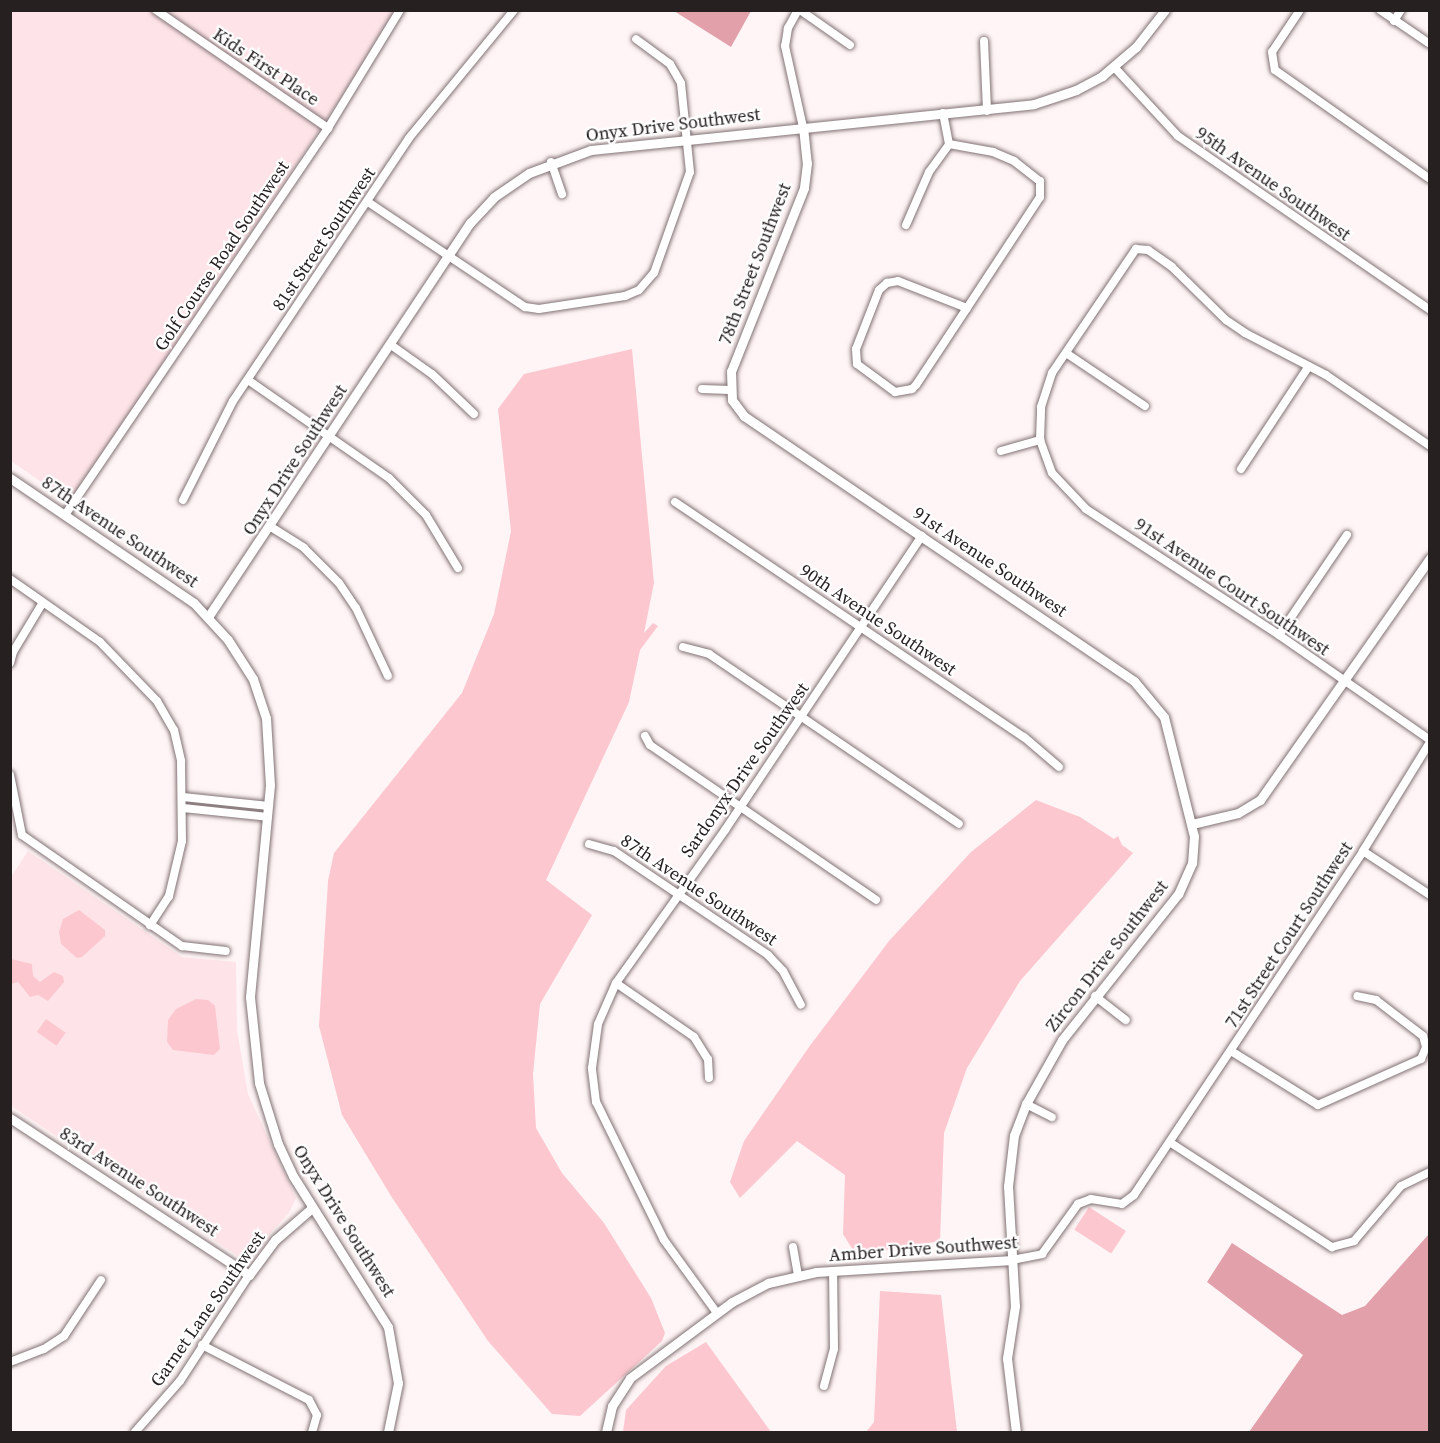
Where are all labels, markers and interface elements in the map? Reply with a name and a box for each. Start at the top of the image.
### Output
street label: Kids First Place [209,24,323,110]
street label: Onyx Drive Southwest [585,104,761,146]
street label: 95th Avenue Southwest [1191,122,1355,246]
street label: Golf Course Road Southwest [150,157,294,355]
street label: 81st Street Southwest [268,163,380,315]
street label: 78th Street Southwest [714,180,796,348]
street label: Onyx Drive Southwest [238,381,352,539]
street label: 87th Avenue Southwest [38,472,202,592]
street label: 91st Avenue Southwest [909,502,1071,622]
street label: 91st Avenue Court Southwest [1130,514,1334,660]
street label: 90th Avenue Southwest [796,560,960,680]
street label: Sardonyx Drive Southwest [676,678,814,862]
street label: 87th Avenue Southwest [617,830,781,950]
street label: 71st Street Court Southwest [1221,838,1357,1032]
street label: Zircon Drive Southwest [1041,876,1173,1036]
street label: 83rd Avenue Southwest [56,1123,222,1241]
street label: Onyx Drive Southwest [288,1141,400,1301]
street label: Garnet Lane Southwest [146,1227,270,1391]
street label: Amber Drive Southwest [828,1232,1018,1266]

